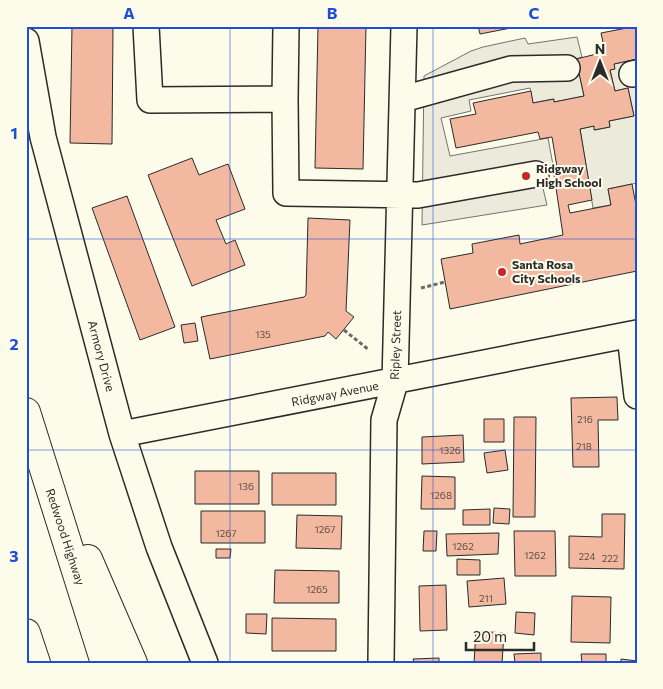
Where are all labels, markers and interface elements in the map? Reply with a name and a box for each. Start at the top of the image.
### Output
text: A [123,3,135,22]
text: B [327,3,338,22]
text: C [529,3,540,22]
north arrow [576,38,626,88]
text: N [595,40,605,57]
text: 1 [10,123,18,142]
place label: Ridgway High School [536,161,602,189]
marker: Ridgway High School [520,170,532,182]
place label: Santa Rosa City Schools [512,257,581,285]
marker: Santa Rosa City Schools [496,266,508,278]
street label: Ripley Street [387,310,403,380]
street label: Armory Drive [86,319,118,393]
house number: 135 [255,328,271,340]
text: 2 [9,334,19,353]
street label: Ridgway Avenue [290,378,380,408]
house number: 216 [577,413,593,425]
house number: 218 [576,440,592,452]
house number: 1326 [439,444,461,456]
house number: 136 [238,480,254,492]
street label: Redwood Highway [44,486,88,587]
house number: 1268 [430,489,452,501]
house number: 1267 [314,523,336,535]
house number: 1267 [215,527,237,539]
house number: 1262 [452,540,474,552]
text: 3 [9,546,19,565]
house number: 1262 [524,549,546,561]
house number: 224 [579,550,595,562]
house number: 222 [602,552,619,564]
house number: 1265 [306,583,328,595]
house number: 211 [479,592,493,604]
scale bar [466,619,533,651]
text: 20 m [473,627,507,645]

